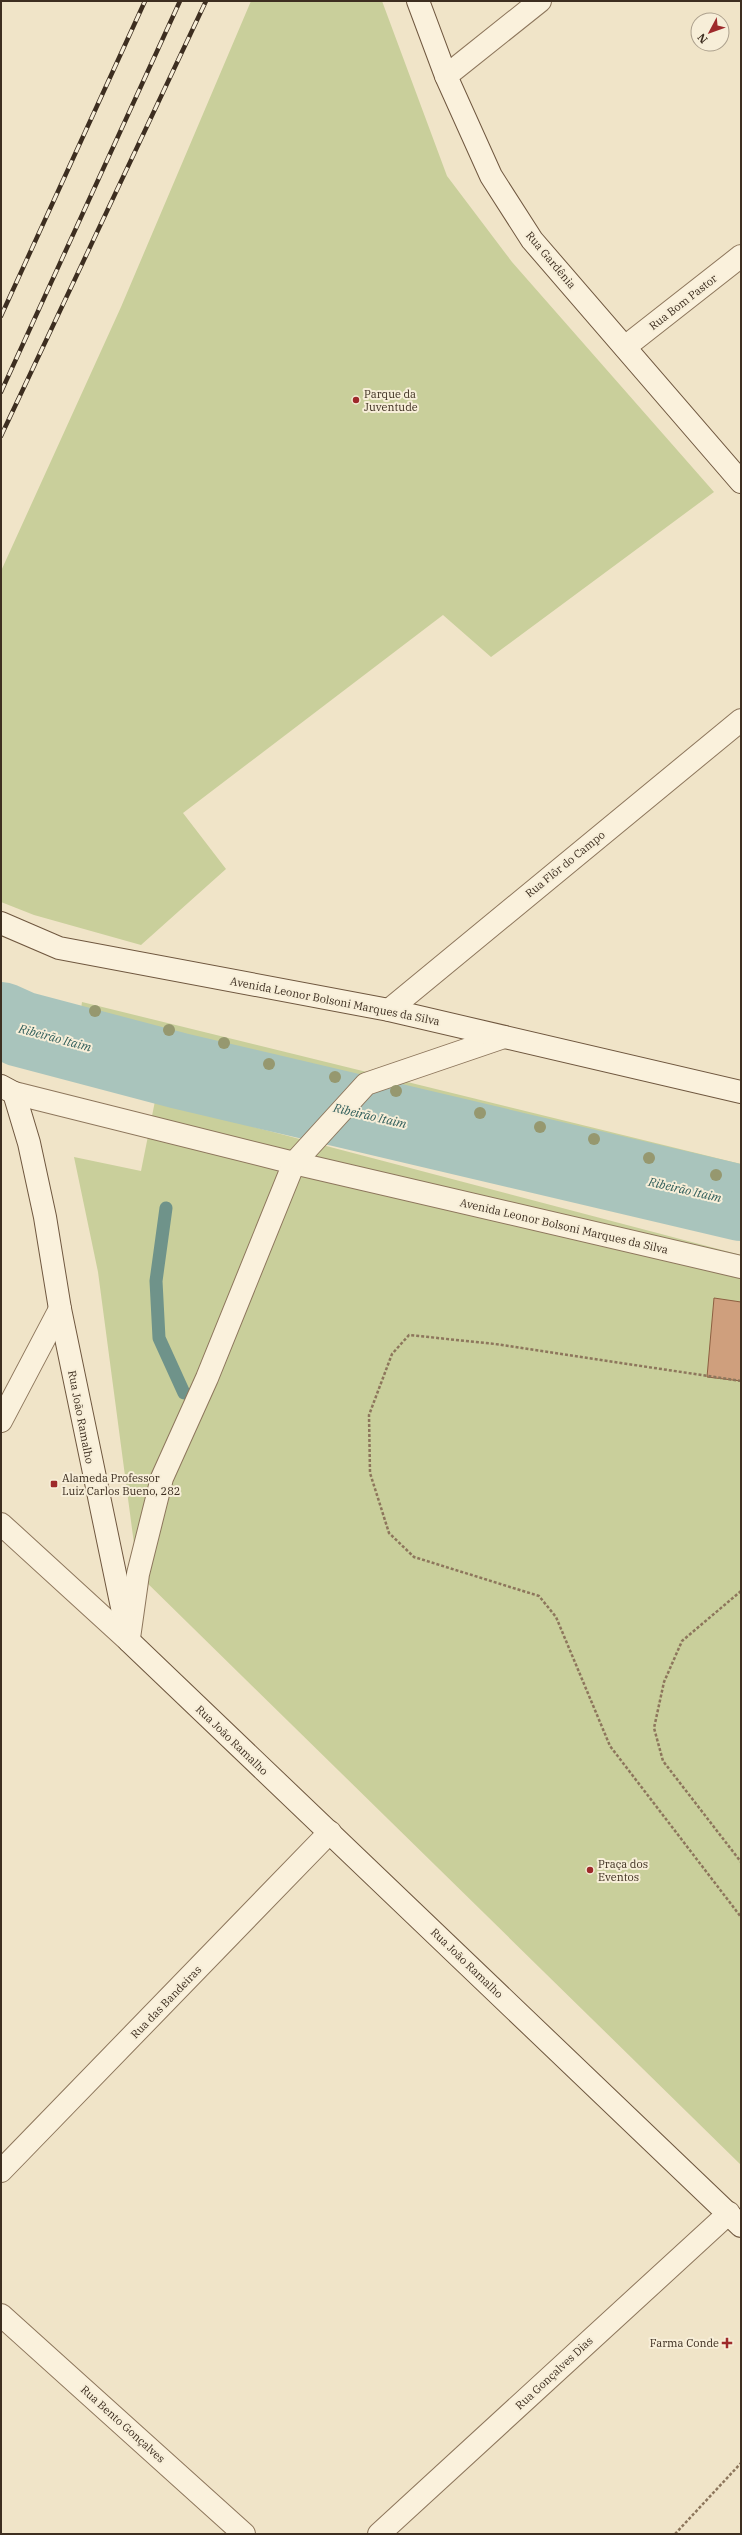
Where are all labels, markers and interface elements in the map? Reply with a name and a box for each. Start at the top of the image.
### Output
north arrow [690,12,730,52]
text: N [694,30,711,46]
street label: Rua Gardênia [523,228,579,292]
street label: Rua Bom Pastor [646,271,720,333]
place label: Parque da Juventude [364,387,418,414]
marker: Parque da Juventude [351,395,361,405]
street label: Rua Flôr do Campo [522,828,608,900]
street label: Avenida Leonor Bolsoni Marques da Silva [229,974,441,1028]
water label: Ribeirão Itaim [16,1020,93,1054]
water label: Ribeirão Itaim [331,1100,408,1131]
water label: Ribeirão Itaim [646,1174,723,1205]
street label: Avenida Leonor Bolsoni Marques da Silva [458,1195,670,1257]
street label: Rua João Ramalho [65,1369,97,1465]
place label: Alameda Professor Luiz Carlos Bueno, 282 [62,1471,180,1498]
marker: Alameda Professor Luiz Carlos Bueno, 282 [49,1479,59,1489]
street label: Rua João Ramalho [193,1702,271,1778]
place label: Praça dos Eventos [598,1857,648,1884]
marker: Praça dos Eventos [585,1865,595,1875]
street label: Rua João Ramalho [428,1925,506,2001]
street label: Rua das Bandeiras [128,1963,204,2041]
street label: Rua Gonçalves Dias [512,2333,596,2413]
place label: Farma Conde [650,2336,719,2350]
marker: Farma Conde [722,2338,732,2348]
street label: Rua Bento Gonçalves [78,2382,168,2466]

